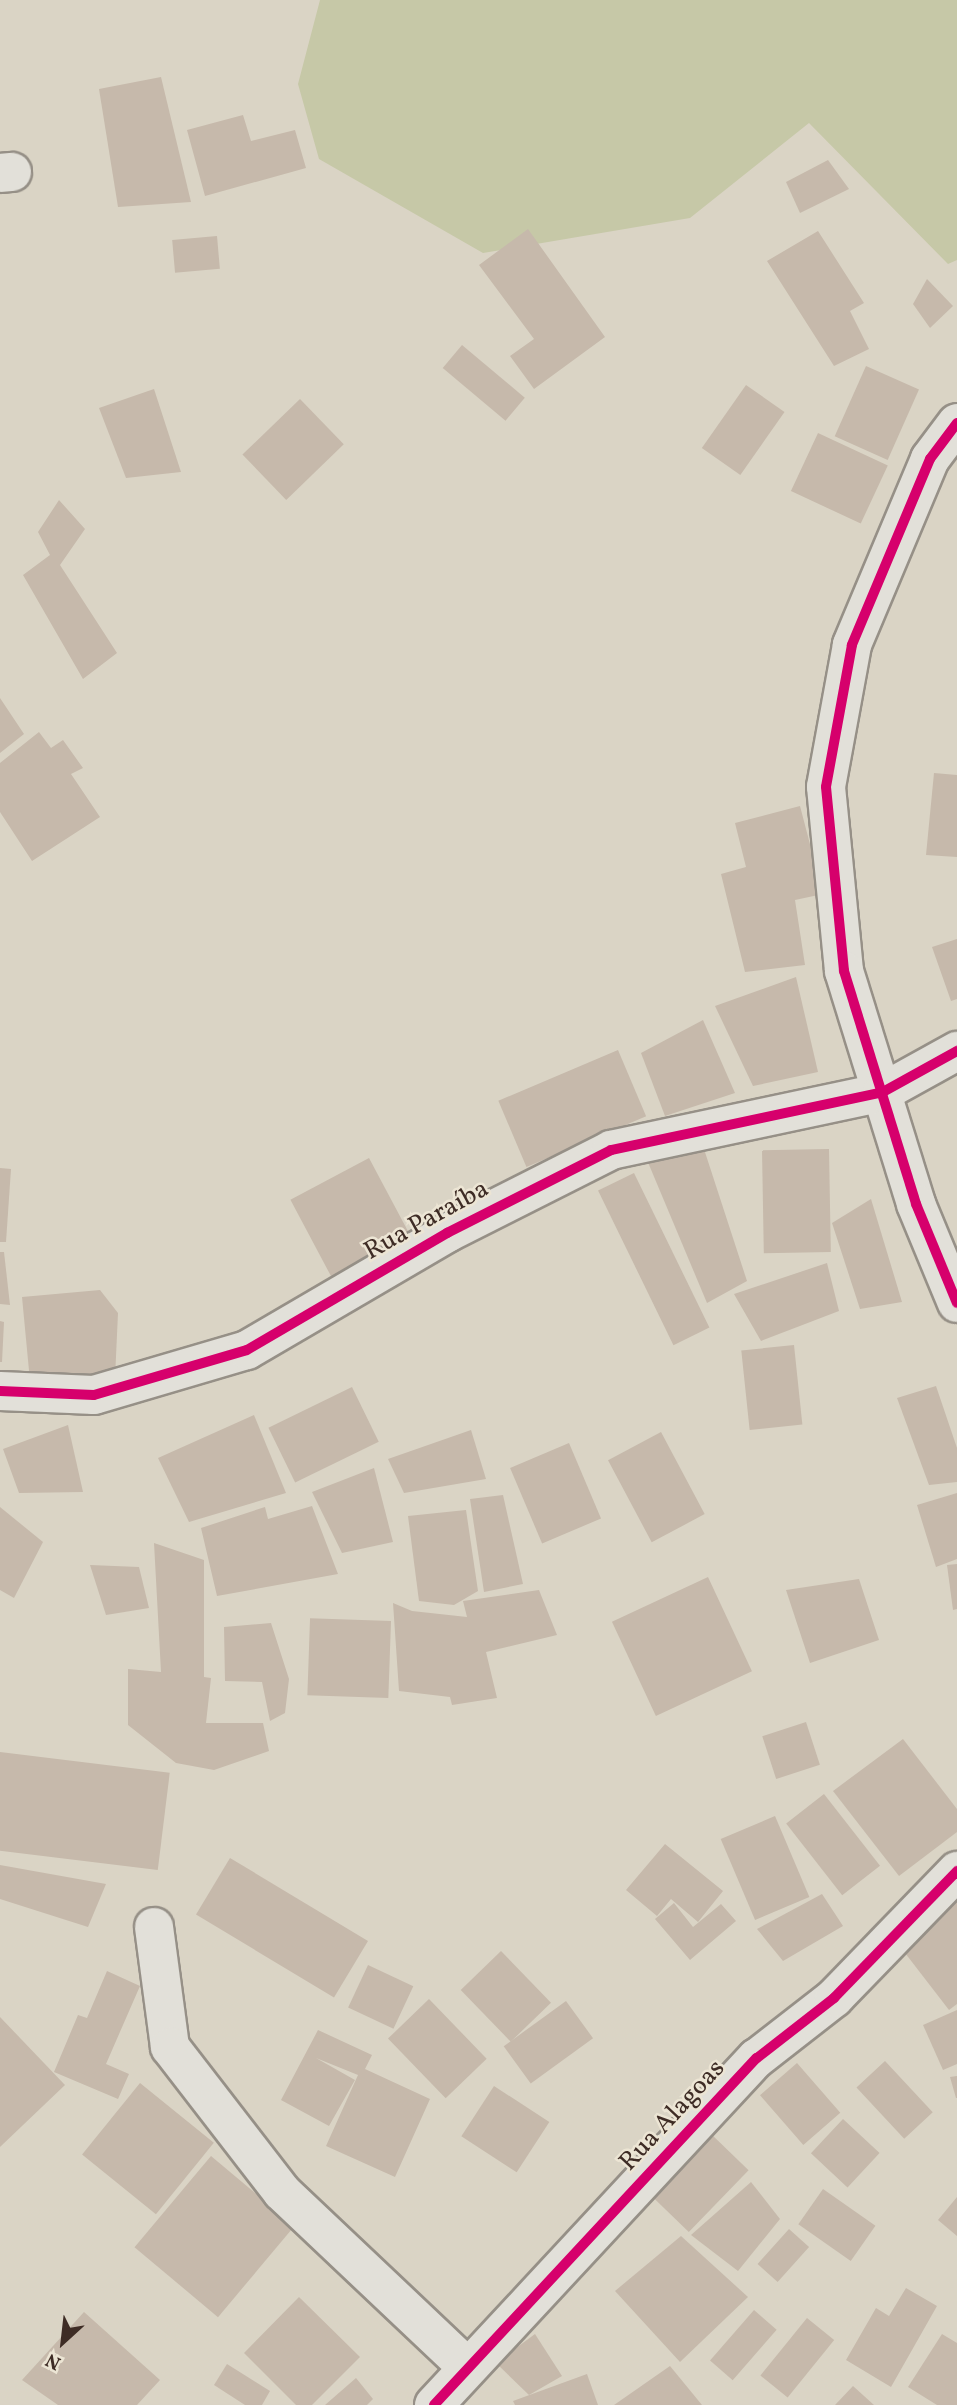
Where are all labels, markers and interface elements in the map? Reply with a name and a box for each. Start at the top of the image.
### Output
street label: Rua Paraíba [359,1174,495,1268]
street label: Rua Alagoas [614,2054,732,2178]
north arrow [28,2307,98,2377]
text: N [41,2346,66,2375]

